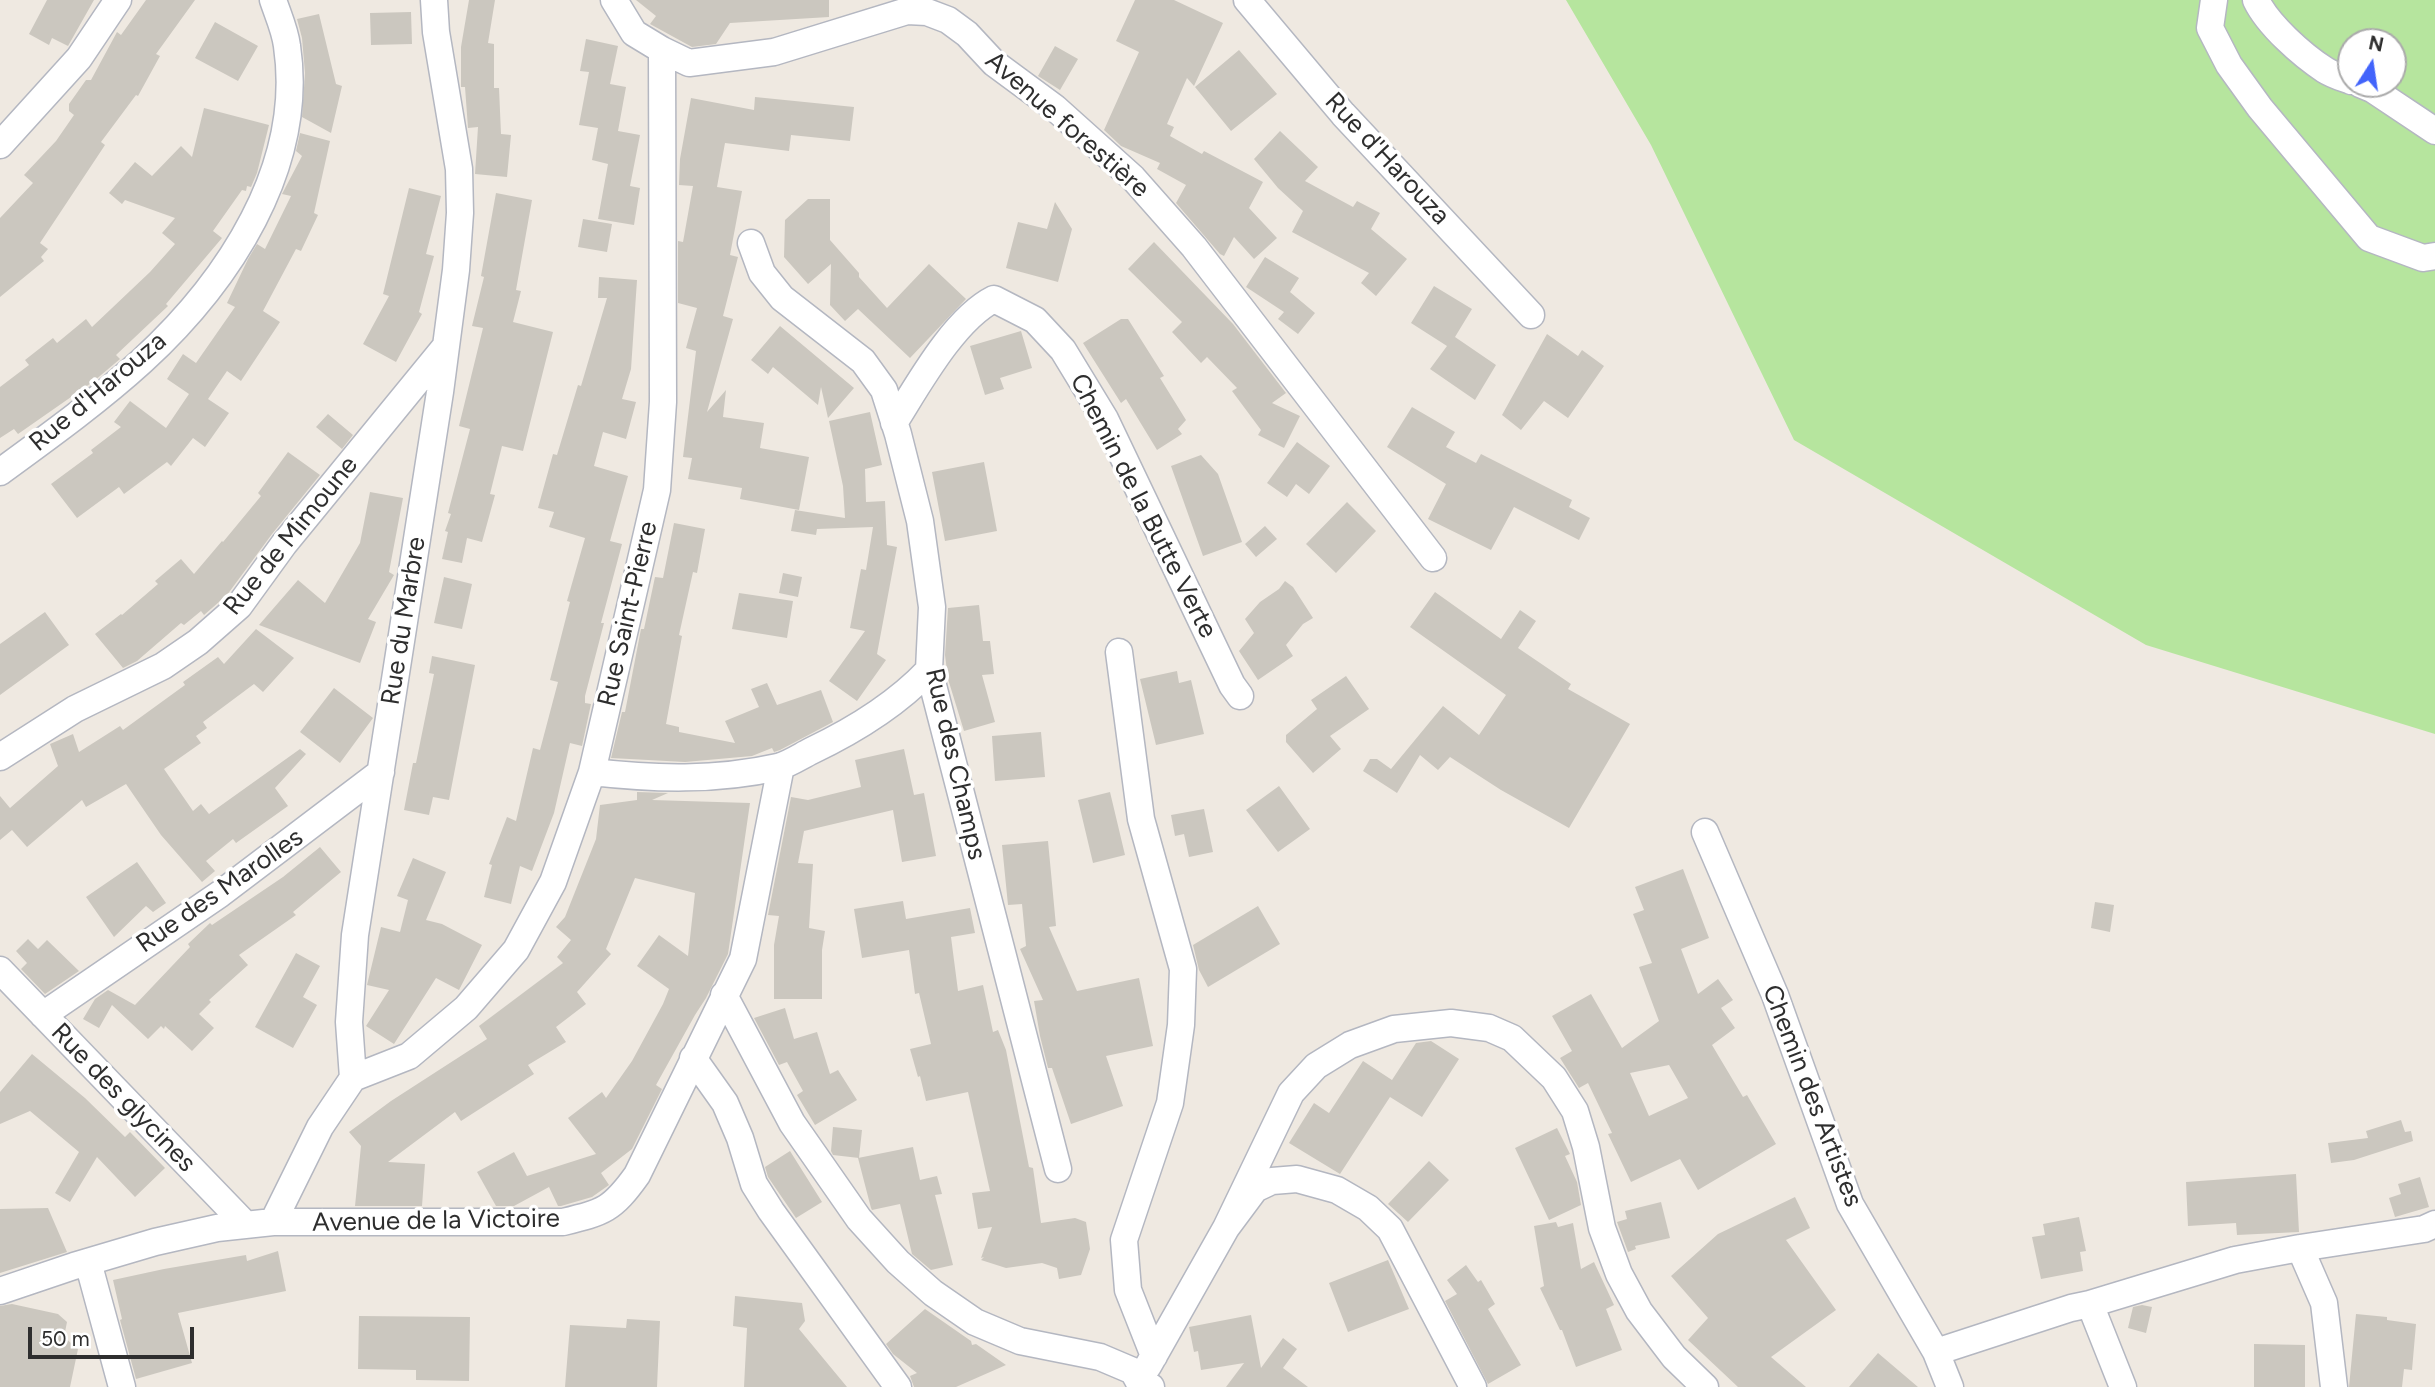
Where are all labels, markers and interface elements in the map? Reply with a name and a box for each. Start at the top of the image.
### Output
north arrow [2337,28,2407,98]
text: N [2366,31,2386,57]
street label: Avenue forestière [979,45,1155,205]
street label: Rue d'Harouza [1318,87,1456,231]
street label: Rue d'Harouza [23,326,173,458]
street label: Chemin de la Butte Verte [1063,369,1223,643]
street label: Rue de Mimoune [217,450,365,622]
street label: Rue Saint-Pierre [592,518,664,710]
street label: Rue du Marbre [375,535,433,707]
street label: Rue des Champs [918,665,992,863]
street label: Rue des Marolles [131,822,309,960]
street label: Chemin des Artistes [1755,981,1869,1211]
street label: Rue des glycines [44,1017,202,1179]
street label: Avenue de la Victoire [312,1203,560,1239]
scale bar [32,1314,198,1358]
text: 50 m [41,1326,90,1351]

